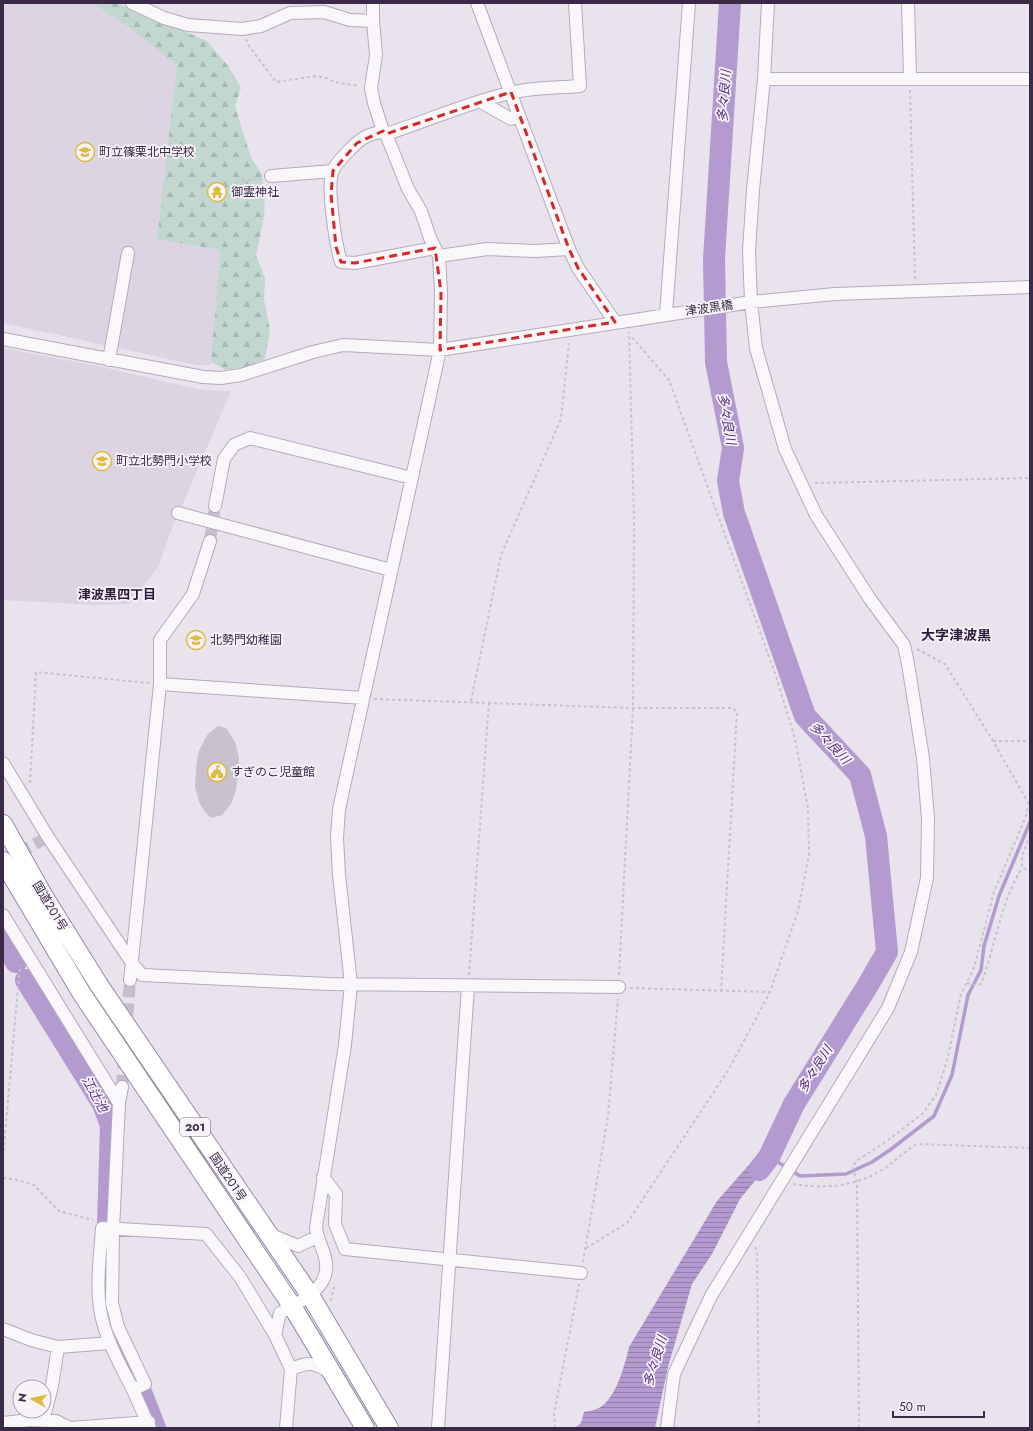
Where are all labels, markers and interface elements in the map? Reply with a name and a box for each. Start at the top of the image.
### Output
water label: 多々良川 [713,67,735,123]
school or university icon: 町立篠栗北中学校 [74,141,96,163]
place label: 町立篠栗北中学校 [99,143,195,161]
temple icon: 御霊神社 [206,181,228,203]
place label: 御霊神社 [231,183,279,201]
street label: 津波黒橋 [684,296,734,320]
water label: 多々良川 [713,392,741,448]
school or university icon: 町立北勢門小学校 [91,450,113,472]
place label: 町立北勢門小学校 [116,452,212,470]
district label: 津波黒四丁目 [78,585,156,604]
district label: 大字津波黒 [921,625,991,645]
school or university icon: 北勢門幼稚園 [185,629,207,651]
place label: 北勢門幼稚園 [210,631,282,649]
water label: 多々良川 [805,718,856,770]
public building icon: すぎのこ児童館 [206,761,228,783]
place label: すぎのこ児童館 [231,763,315,781]
street label: 国道201号 [28,878,72,934]
water label: 多々良川 [793,1040,838,1096]
water label: 江辻池 [77,1072,114,1117]
road number: 201 [180,1118,210,1136]
street label: 国道201号 [205,1149,251,1205]
water label: 多々良川 [638,1331,672,1389]
north arrow [12,1379,52,1419]
text: N [14,1392,31,1403]
scale bar [893,1393,984,1419]
text: 50 m [899,1398,926,1416]

